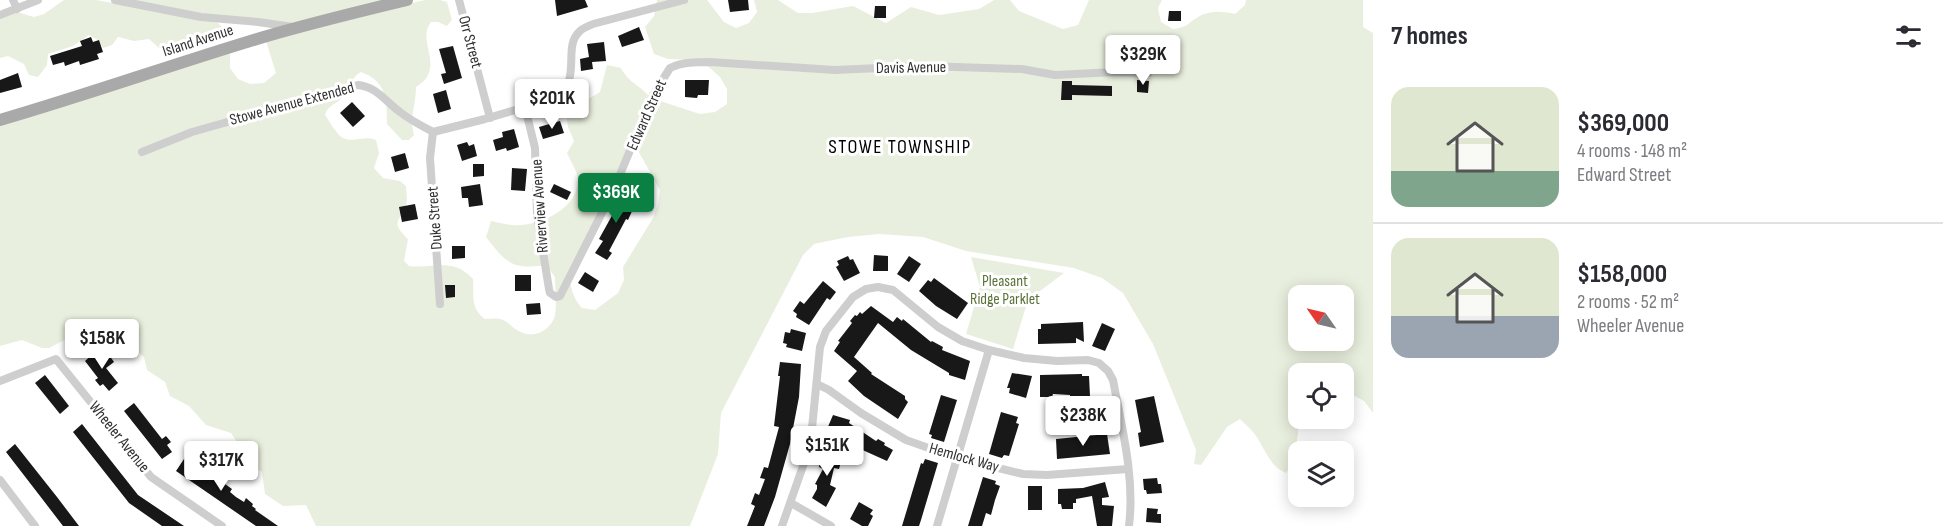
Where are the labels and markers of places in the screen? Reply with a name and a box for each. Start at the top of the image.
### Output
pin: $329K [1101,35,1185,86]
pin: $201K [510,79,594,130]
pin: $369K [574,173,658,224]
pin: $158K [60,319,144,370]
pin: $238K [1041,396,1125,447]
pin: $151K [785,426,869,477]
pin: $317K [179,441,263,492]

